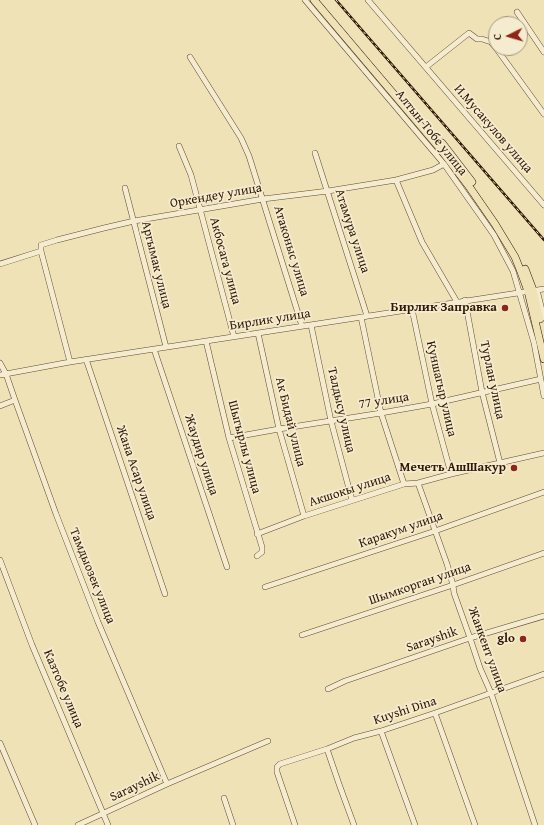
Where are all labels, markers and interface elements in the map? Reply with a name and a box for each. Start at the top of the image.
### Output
north arrow [488,16,528,56]
text: С [489,33,505,41]
street label: И.Мусакулов улица [450,82,536,176]
street label: Алтын Тобе улица [392,87,470,179]
street label: Оркендеу улица [169,180,263,212]
street label: Атамура улица [331,187,373,275]
street label: Атаконыс улица [270,204,312,298]
street label: Акбосага улица [206,216,244,306]
street label: Аргымак улица [138,220,174,310]
place label: Бирлик Заправка [391,300,497,316]
marker: Бирлик Заправка [500,303,510,313]
street label: Бирлик улица [228,306,312,334]
street label: Турлан улица [476,339,508,421]
street label: Куншагыр улица [422,340,460,438]
street label: Талдысу улица [324,366,358,454]
street label: Ак Бидай улица [271,376,309,468]
street label: 77 улица [358,389,410,413]
street label: Шыгырлы улица [224,399,264,495]
street label: Жаудир улица [181,413,221,497]
street label: Жана Асар улица [112,424,160,522]
place label: Мечеть АшШакур [400,460,506,476]
marker: Мечеть АшШакур [509,463,519,473]
street label: Акшокы улица [307,469,393,511]
street label: Каракум улица [357,508,445,552]
street label: Тамдыозек улица [66,526,118,626]
street label: Шымкорган улица [367,559,473,609]
street label: Жанкент улица [464,605,510,695]
street label: Sarayshik [404,624,460,656]
place label: glo [497,631,515,647]
marker: glo [518,634,528,644]
street label: Казтобе улица [40,648,86,730]
street label: Kuyshi Dina [372,694,438,728]
street label: Sarayshik [108,769,162,805]

